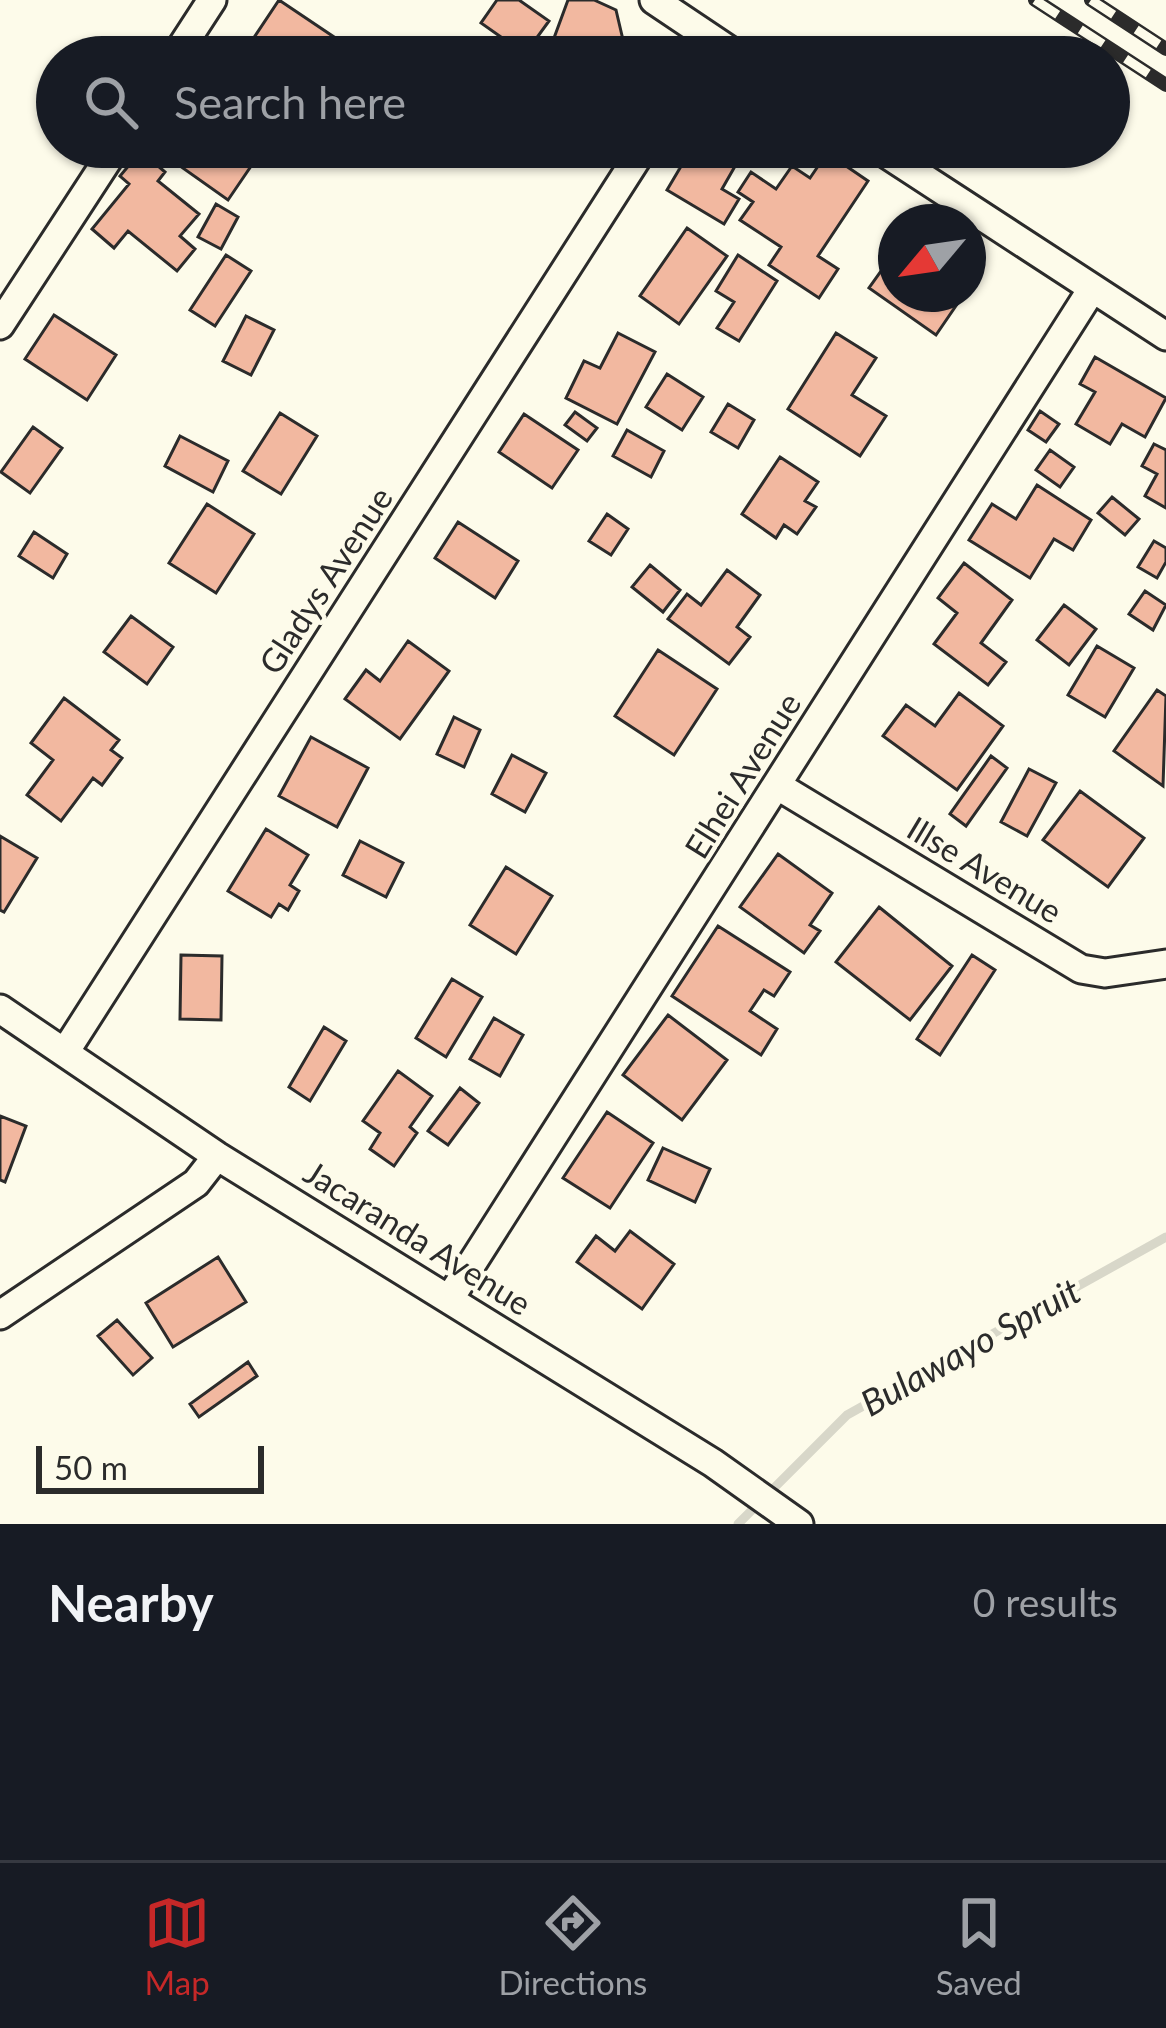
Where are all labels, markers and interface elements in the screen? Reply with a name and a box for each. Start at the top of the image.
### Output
search box [36,36,1130,168]
icon: search [78,69,144,135]
text: Search here [174,75,406,129]
north arrow [878,204,986,312]
street label: Gladys Avenue [250,479,400,681]
street label: Elhei Avenue [675,685,809,865]
street label: Illse Avenue [901,807,1069,931]
street label: Jacaranda Avenue [297,1151,539,1323]
water label: Bulawayo Spruit [853,1267,1088,1424]
scale bar [36,1440,264,1493]
text: 50 m [54,1447,128,1487]
text: Nearby [48,1572,214,1633]
text: 0 results [973,1579,1118,1625]
tab: Map [144,1890,210,2002]
tab: Directions [498,1890,647,2002]
tab: Saved [936,1890,1022,2002]

